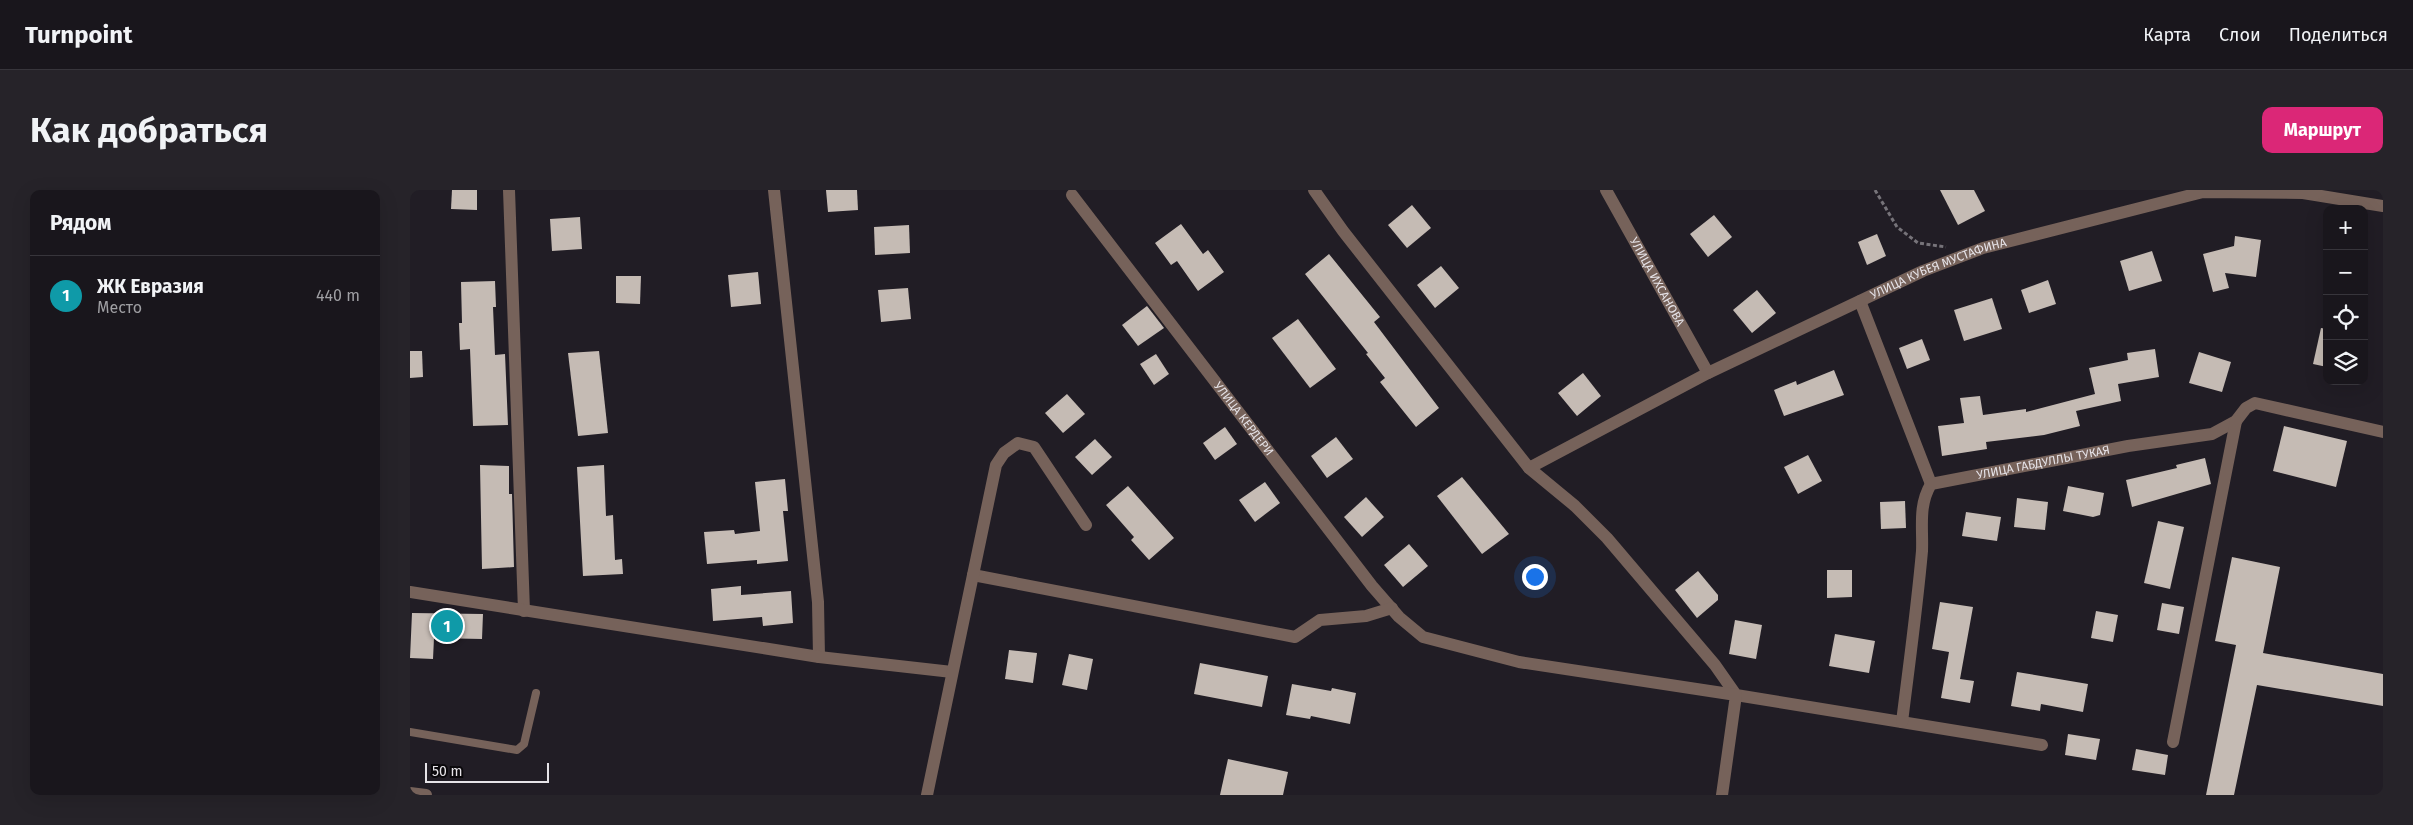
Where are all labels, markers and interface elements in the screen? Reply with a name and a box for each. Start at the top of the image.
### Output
text: Turnpoint [25,21,132,49]
text: Карта [2143,24,2191,46]
text: Слои [2219,24,2261,46]
text: Поделиться [2289,24,2388,46]
button: Маршрут [2262,107,2383,153]
text: Как добраться [30,109,268,151]
map controls [2323,205,2368,385]
button: + [2323,205,2368,250]
text: Рядом [50,210,111,236]
street label: УЛИЦА ИХСАНОВА [1627,235,1687,329]
street label: УЛИЦА КУБЕЯ МУСТАФИНА [1868,235,2008,302]
button: − [2323,250,2368,295]
text: ЖК Евразия [97,275,204,298]
text: 1 [62,286,70,305]
text: 440 m [316,286,360,305]
button: locate [2323,295,2368,340]
text: Место [97,298,142,317]
button: layers [2323,340,2368,385]
street label: УЛИЦА КЕРДЕРИ [1211,379,1276,458]
street label: УЛИЦА ГАБДУЛЛЫ ТУКАЯ [1975,443,2111,482]
your location [1522,564,1548,590]
pin: 1 [431,607,463,645]
scale bar [425,760,549,783]
text: 50 m [432,763,463,780]

